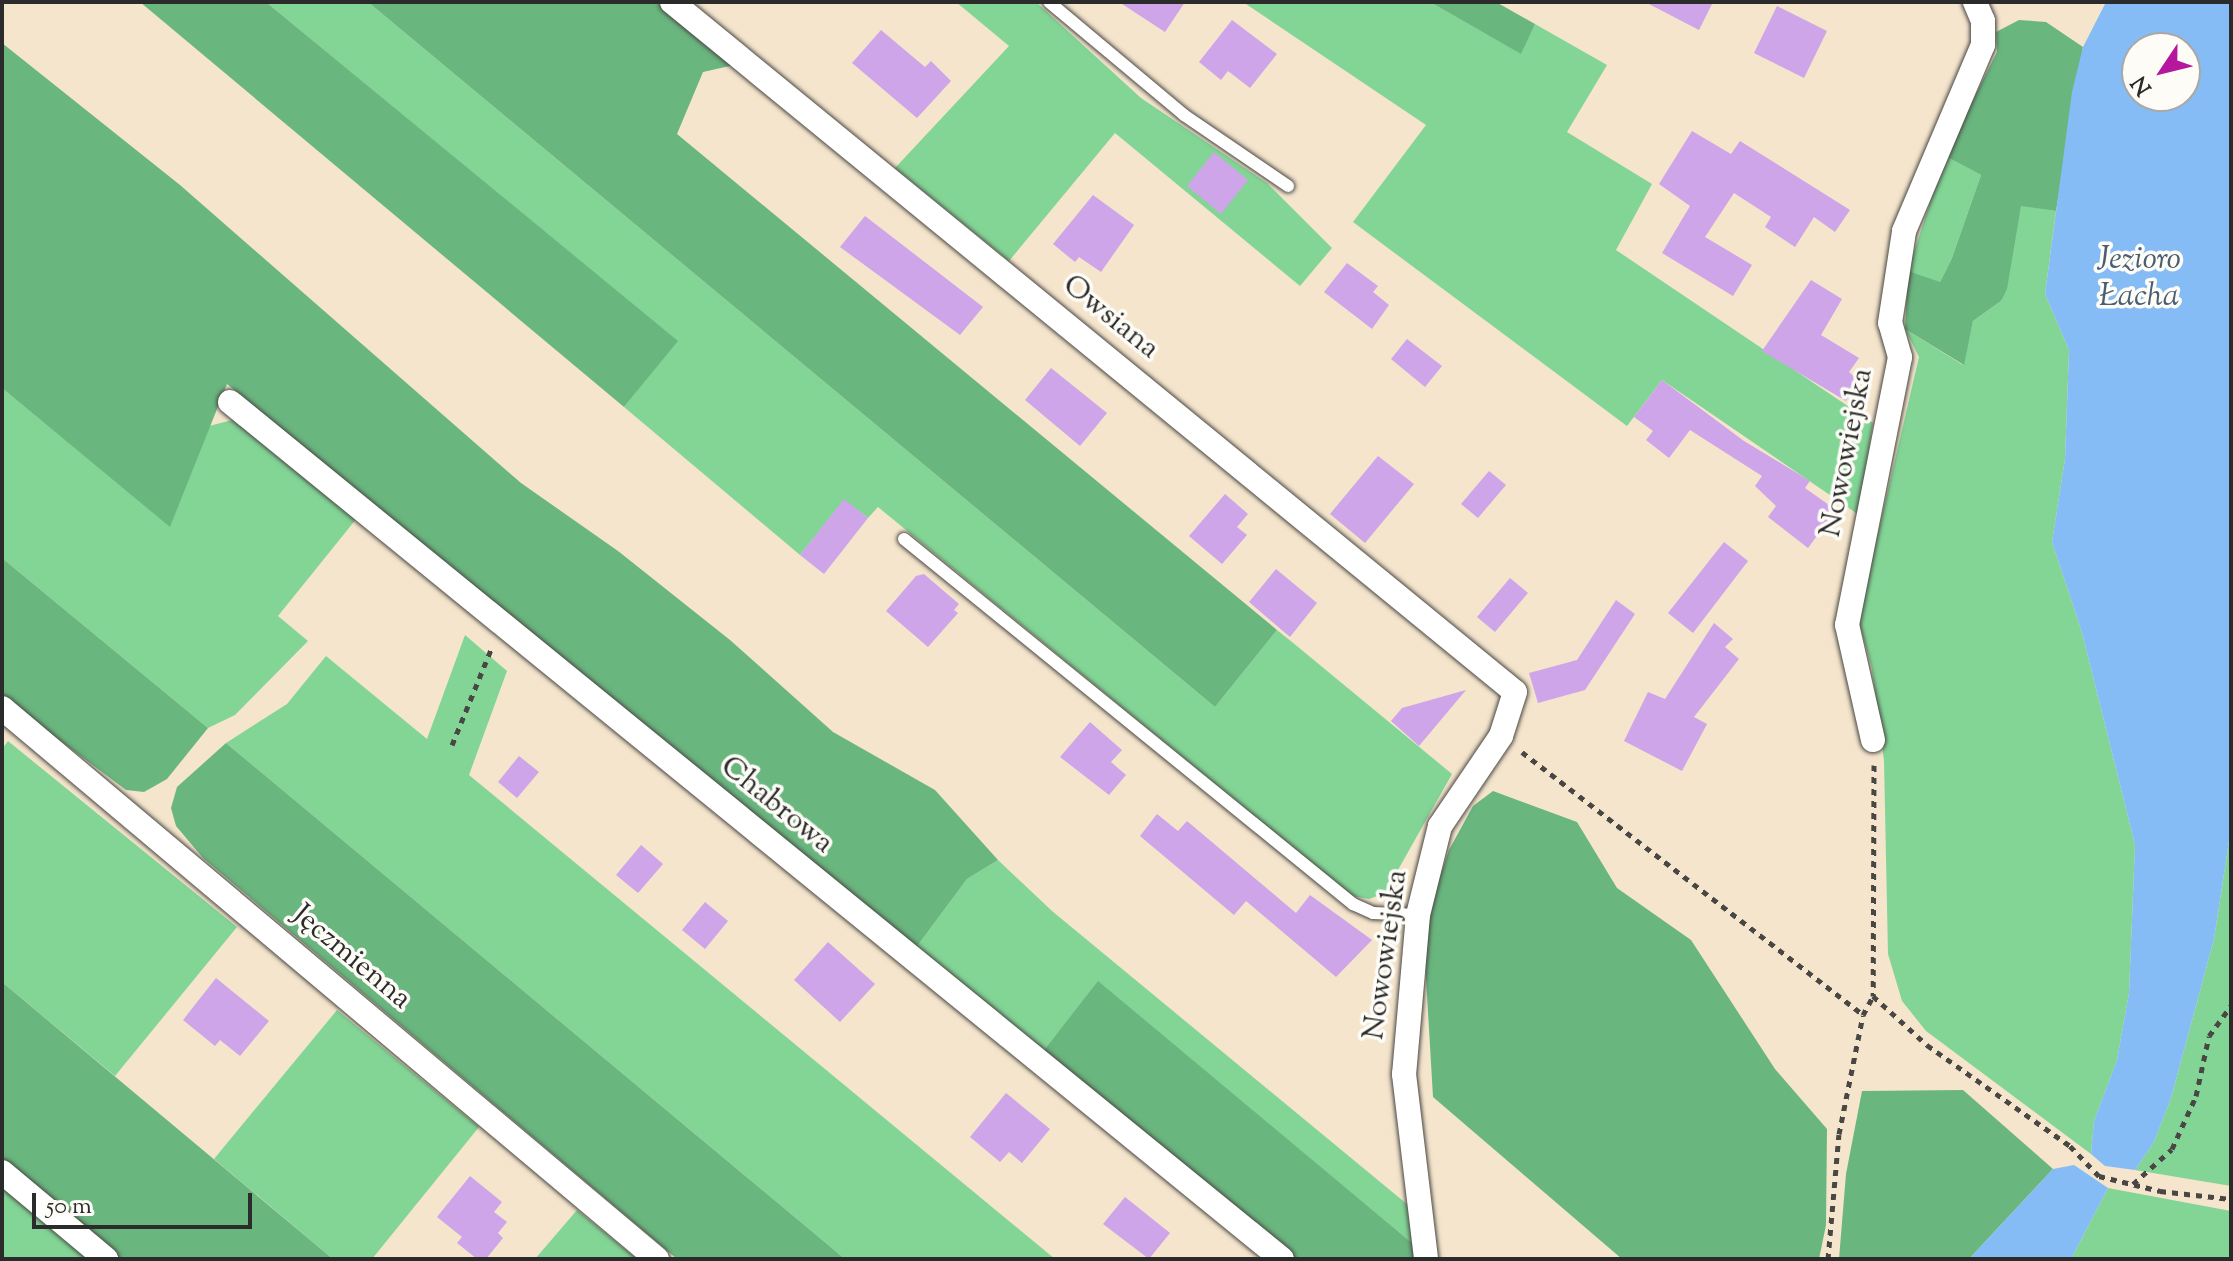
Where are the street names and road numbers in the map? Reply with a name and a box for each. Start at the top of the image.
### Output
street label: Owsiana [1054,268,1166,368]
street label: Nowowiejska [1814,366,1882,540]
street label: Chabrowa [712,750,840,862]
street label: Nowowiejska [1357,868,1417,1042]
street label: Jęczmienna [284,898,418,1018]

